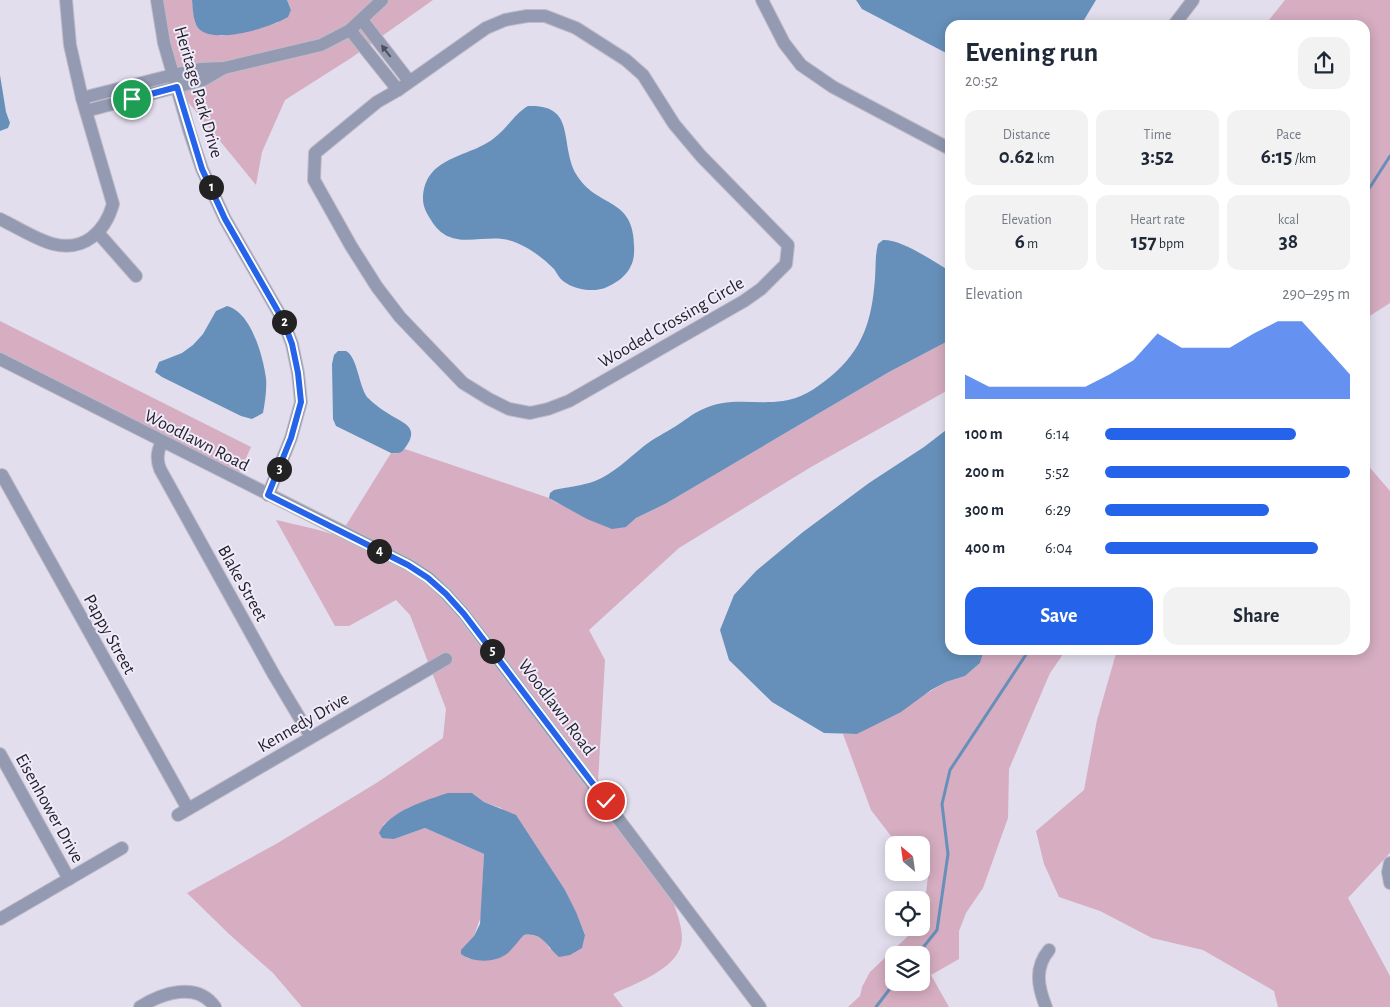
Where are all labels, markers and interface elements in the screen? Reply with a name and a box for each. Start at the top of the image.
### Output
street label: Heritage Park Drive [171,24,225,160]
button: share [1298,37,1350,89]
text: Evening run [965,39,1098,67]
one-way arrow [380,45,391,58]
text: 20:52 [965,73,998,89]
pin [111,78,153,120]
icon: arrive [118,85,146,113]
text: Distance [1003,128,1050,142]
text: Time [1144,128,1171,142]
text: Pace [1276,128,1301,142]
text: 0.62 [999,146,1034,167]
text: 3:52 [1141,146,1174,167]
text: 6:15 [1261,146,1292,167]
text: km [1034,152,1054,166]
text: /km [1292,152,1316,166]
pin: 1 [198,174,224,200]
text: 1 [209,180,214,194]
text: Elevation [1001,213,1052,227]
text: Heart rate [1130,213,1185,227]
text: kcal [1278,213,1299,227]
text: 6 [1015,231,1025,252]
text: 157 [1131,231,1157,252]
text: 38 [1279,231,1298,252]
text: m [1025,237,1038,251]
text: bpm [1157,237,1184,251]
street label: Wooded Crossing Circle [596,274,747,372]
text: Elevation [965,286,1023,302]
text: 290–295 m [1282,286,1350,302]
pin: 2 [272,310,296,334]
text: 2 [281,315,288,329]
street label: Woodlawn Road [141,407,252,475]
text: 100 m [965,426,1003,442]
text: 6:14 [1045,426,1069,442]
pin: 3 [266,456,292,482]
text: 3 [276,462,283,476]
text: 200 m [965,464,1005,480]
text: 5:52 [1045,464,1069,480]
text: 300 m [965,502,1004,518]
text: 6:29 [1045,502,1071,518]
pin: 4 [366,538,392,564]
text: 400 m [965,540,1005,556]
text: 6:04 [1045,540,1072,556]
street label: Blake Street [214,542,270,625]
text: 4 [376,544,383,558]
button: Save [965,587,1153,645]
button: Share [1163,587,1350,645]
street label: Pappy Street [80,592,139,678]
pin: 5 [480,638,504,664]
text: 5 [489,644,496,658]
street label: Woodlawn Road [514,656,598,759]
street label: Kennedy Drive [255,690,352,756]
street label: Eisenhower Drive [12,751,86,866]
pin [585,780,627,822]
icon: check [592,787,620,815]
north arrow [885,836,930,881]
map controls [885,836,930,991]
button: locate [885,891,930,936]
button: layers [885,946,930,991]

